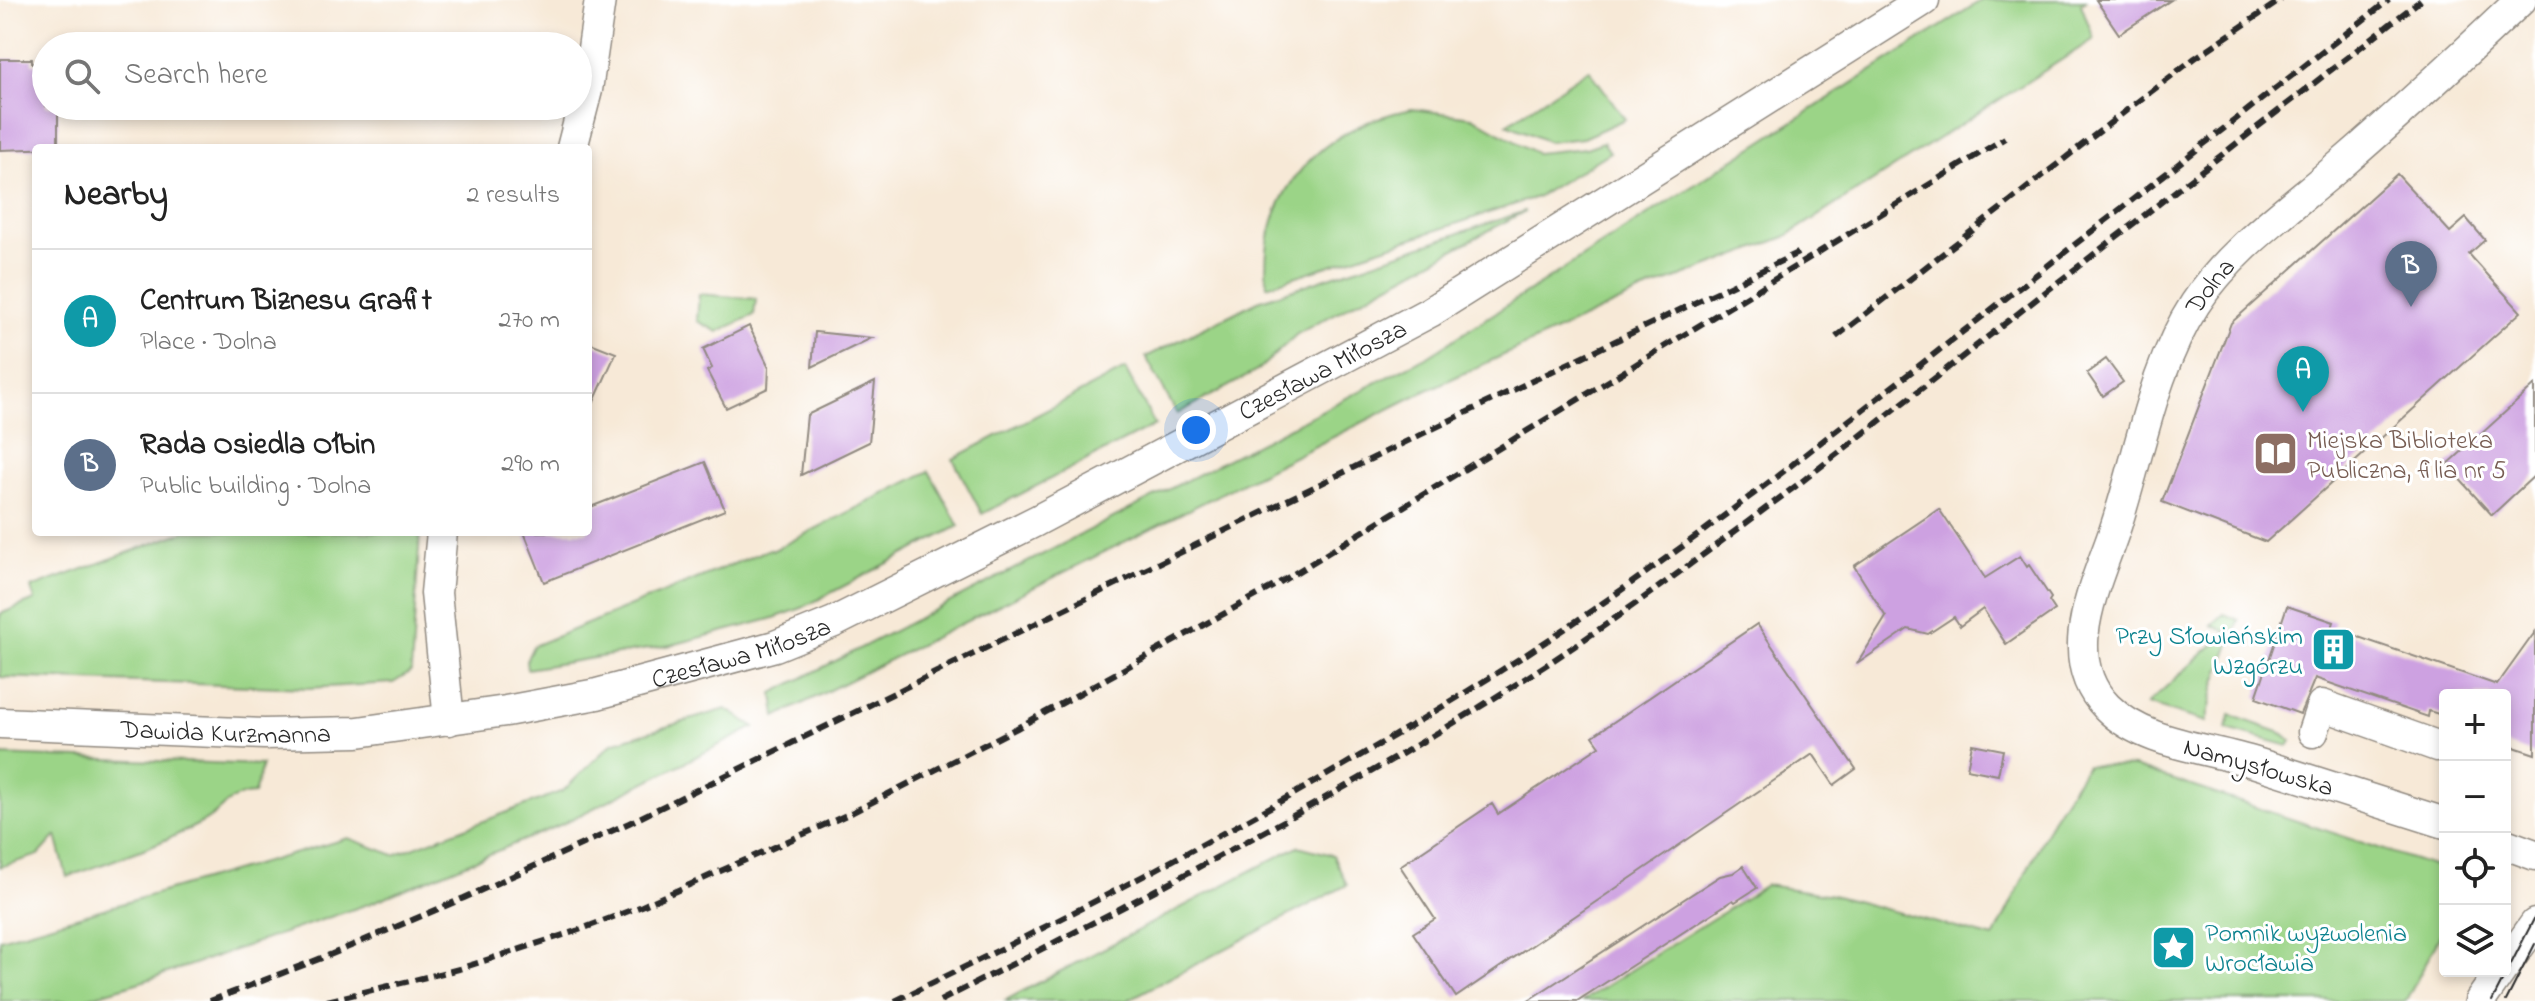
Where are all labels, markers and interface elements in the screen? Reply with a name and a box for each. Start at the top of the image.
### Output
search box [32,32,592,120]
icon: search [60,54,104,98]
text: Search here [124,54,268,98]
text: Nearby [64,171,168,221]
text: 2 results [467,177,560,215]
pin: B [2385,241,2437,307]
street label: Dolna [2177,250,2246,324]
text: Centrum Biznesu Grafit [140,280,432,324]
text: A [82,302,98,340]
text: 270 m [498,302,560,340]
street label: Czesława Miłosza [1233,312,1414,432]
text: Place · Dolna [140,324,277,362]
pin: A [2277,346,2329,412]
your location [1176,410,1216,450]
place label: Miejska Biblioteka Publiczna, filia nr 5 [2307,423,2506,491]
text: Rada Osiedla Ołbin [140,424,375,468]
library icon: Miejska Biblioteka Publiczna, filia nr 5 [2252,430,2300,478]
text: B [81,446,99,484]
text: 290 m [501,446,560,484]
text: Public building · Dolna [140,468,371,506]
street label: Czesława Miłosza [648,609,837,700]
place label: Przy Słowiańskim Wzgórzu [2115,619,2303,687]
building icon: Przy Słowiańskim Wzgórzu [2310,626,2358,674]
map controls [2439,689,2511,977]
button: + [2439,689,2511,761]
street label: Dawida Kurzmanna [119,712,331,756]
street label: Namysłowska [2179,729,2338,808]
button: − [2439,761,2511,833]
button: locate [2439,833,2511,905]
button: layers [2439,905,2511,977]
place label: Pomnik wyzwolenia Wrocławia [2205,916,2407,984]
place icon: Pomnik wyzwolenia Wrocławia [2150,923,2198,971]

